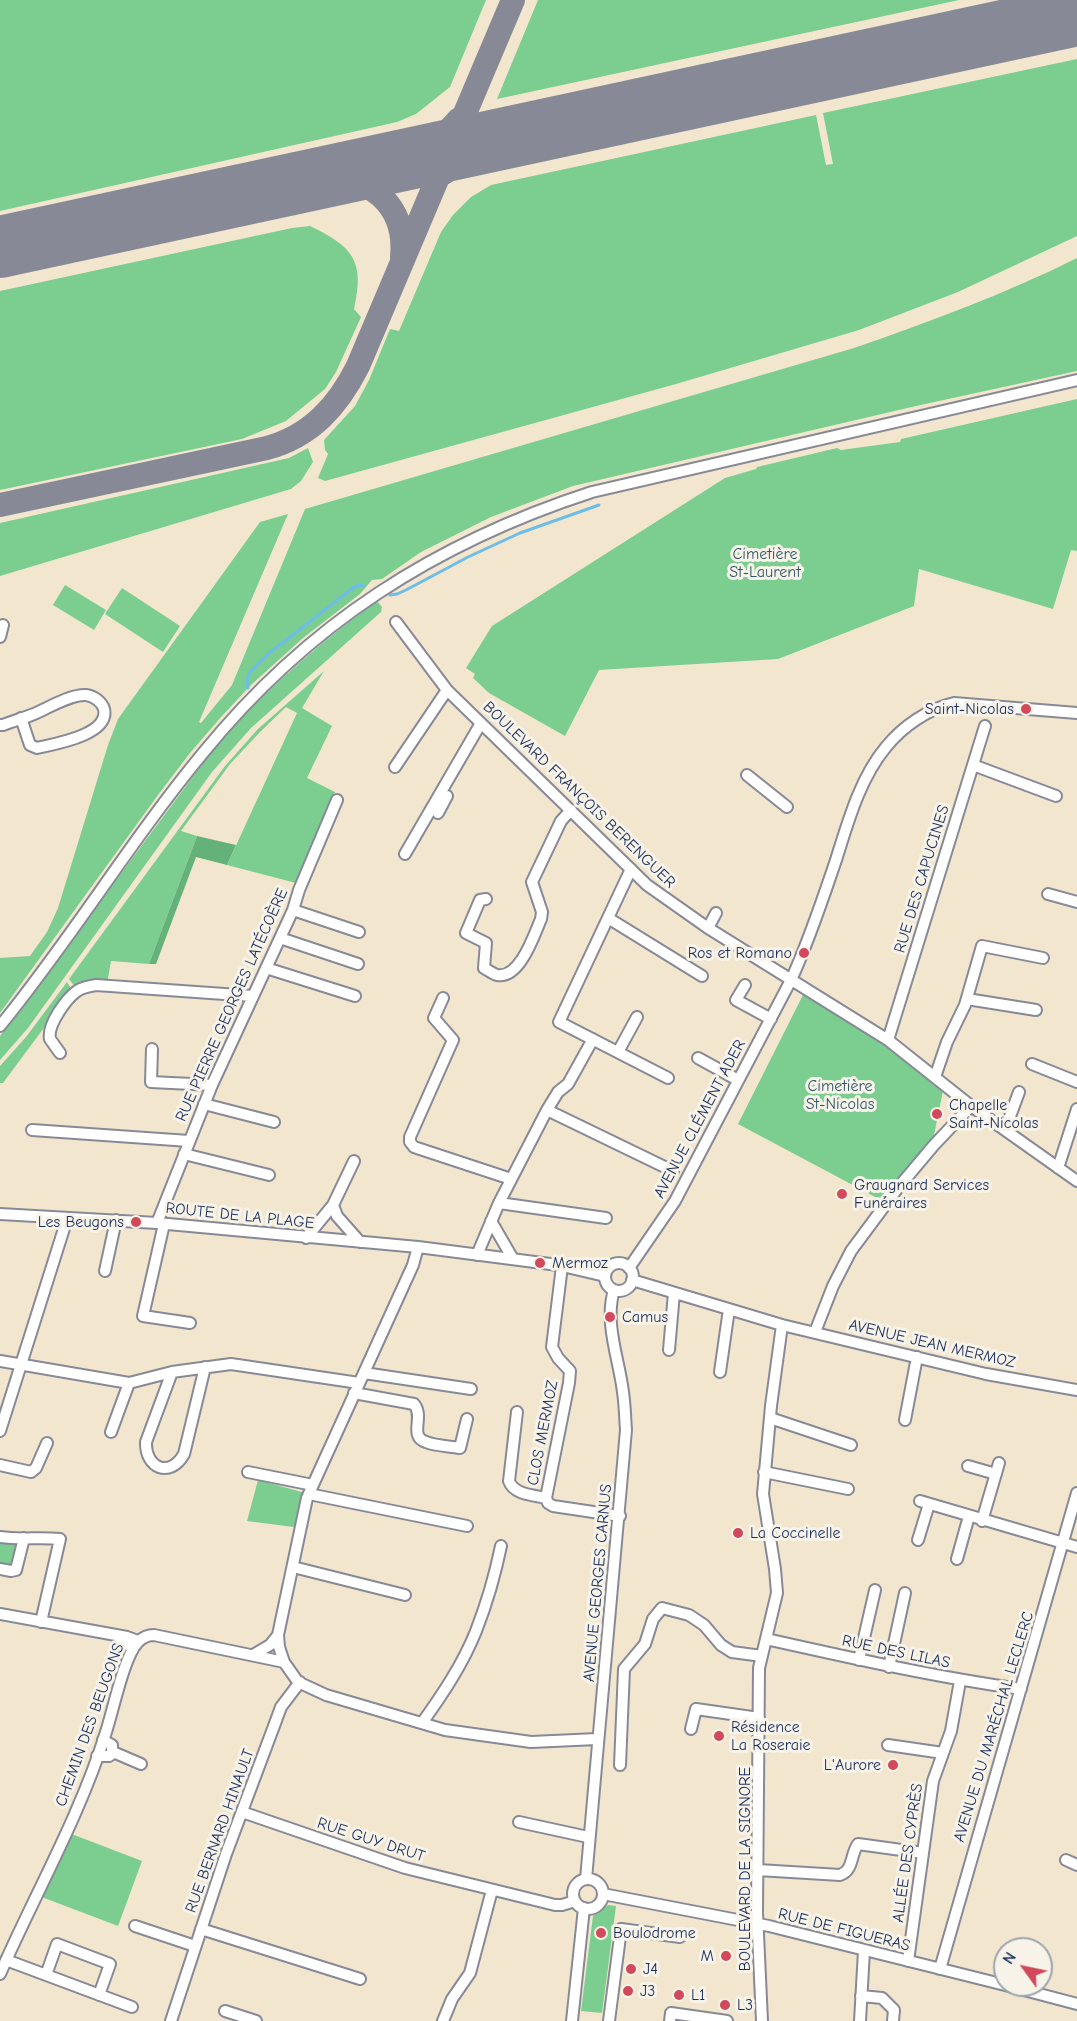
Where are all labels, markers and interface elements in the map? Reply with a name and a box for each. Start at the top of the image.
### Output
park label: Cimetière St-Laurent [729,544,801,582]
street label: BOULEVARD FRANÇOIS BERENGUER [479,698,679,892]
place label: Saint-Nicolas [925,699,1014,719]
marker: Saint-Nicolas [1019,702,1033,716]
street label: RUE DES CAPUCINES [890,803,954,955]
street label: RUE PIERRE GEORGES LATÉCOÈRE [172,885,292,1125]
place label: Ros et Romano [688,943,792,963]
marker: Ros et Romano [797,946,811,960]
street label: AVENUE CLÉMENT ADER [650,1036,750,1202]
park label: Cimetière St-Nicolas [806,1076,874,1114]
place label: Chapelle Saint-Nicolas [949,1095,1038,1133]
marker: Chapelle Saint-Nicolas [930,1107,944,1121]
place label: Graugnard Services Funéraires [854,1175,989,1213]
marker: Graugnard Services Funéraires [835,1187,849,1201]
street label: ROUTE DE LA PLAGE [165,1199,315,1233]
place label: Les Beugons [38,1212,124,1232]
marker: Les Beugons [129,1215,143,1229]
place label: Mermoz [552,1253,608,1273]
marker: Mermoz [533,1256,547,1270]
place label: Camus [622,1307,668,1327]
marker: Camus [603,1310,617,1324]
street label: AVENUE JEAN MERMOZ [847,1315,1017,1373]
street label: CLOS MERMOZ [523,1379,563,1487]
street label: AVENUE GEORGES CARNUS [580,1483,616,1683]
place label: La Coccinelle [750,1523,841,1543]
marker: La Coccinelle [731,1526,745,1540]
street label: AVENUE DU MARÉCHAL LECLERC [950,1609,1038,1845]
street label: RUE DES LILAS [840,1631,952,1673]
street label: CHEMIN DES BEUGONS [52,1641,128,1809]
place label: Résidence La Roseraie [731,1717,811,1755]
marker: Résidence La Roseraie [712,1729,726,1743]
street label: RUE BERNARD HINAULT [181,1746,259,1916]
place label: L'Aurore [824,1755,881,1775]
marker: L'Aurore [886,1758,900,1772]
street label: BOULEVARD DE LA SIGNORE [735,1767,755,1971]
street label: ALLÉE DES CYPRÈS [889,1782,927,1924]
street label: RUE GUY DRUT [315,1814,427,1866]
street label: RUE DE FIGUERAS [776,1904,912,1956]
place label: Boulodrome [613,1923,696,1943]
marker: Boulodrome [594,1926,608,1940]
north arrow [993,1937,1053,1997]
place label: M [701,1946,714,1966]
marker: M [719,1949,733,1963]
text: N [999,1949,1020,1968]
place label: J4 [643,1959,658,1979]
marker: J4 [624,1962,638,1976]
place label: J3 [640,1981,655,2001]
marker: J3 [621,1984,635,1998]
place label: L1 [691,1985,705,2005]
marker: L1 [672,1988,686,2002]
place label: L3 [737,1995,753,2015]
marker: L3 [718,1998,732,2012]

